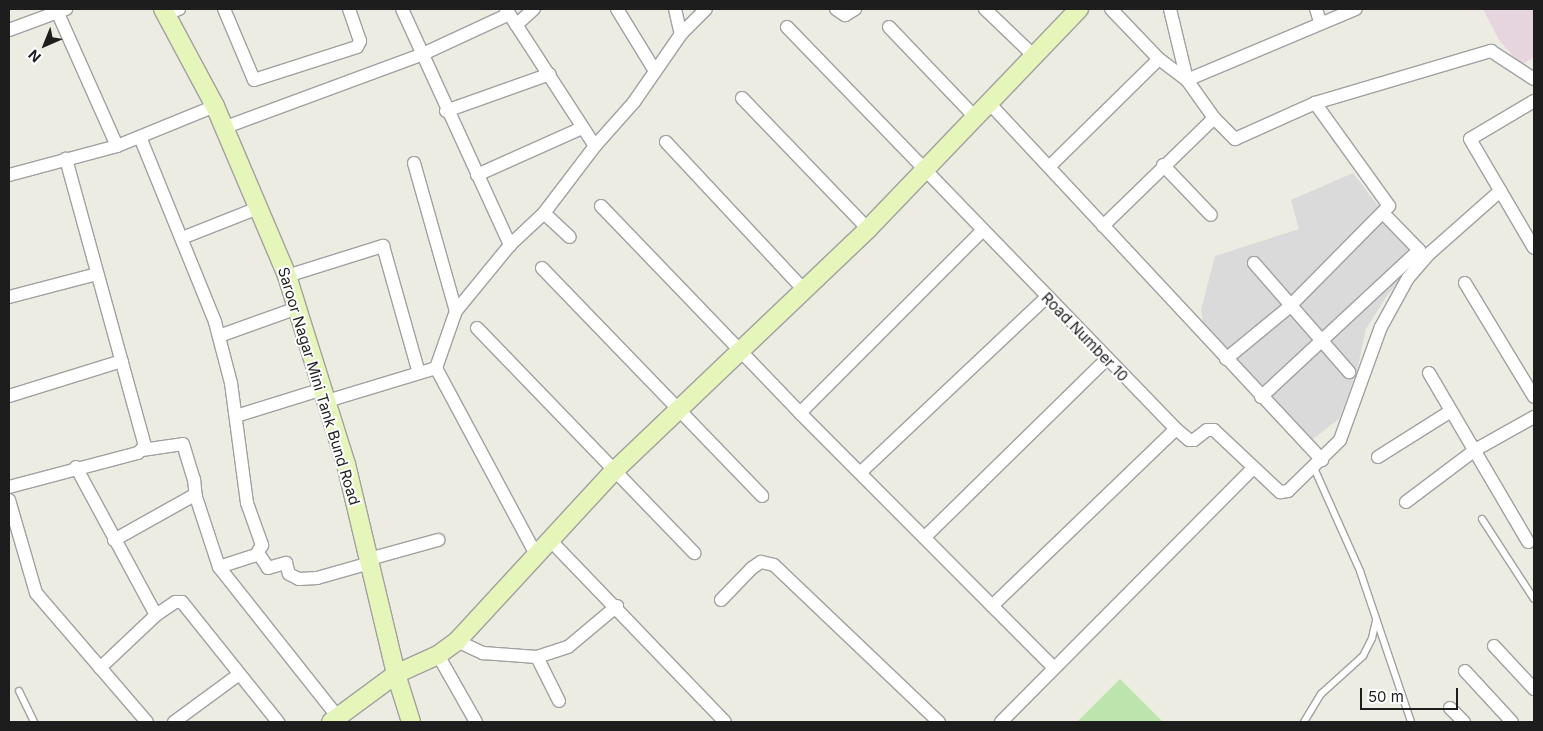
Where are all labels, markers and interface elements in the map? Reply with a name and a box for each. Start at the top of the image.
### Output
north arrow [20,20,70,70]
text: N [24,46,44,66]
street label: Saroor Nagar Mini Tank Bund Road [274,265,364,507]
street label: Road Number 10 [1038,289,1132,385]
scale bar [1363,678,1460,710]
text: 50 m [1368,687,1404,706]

